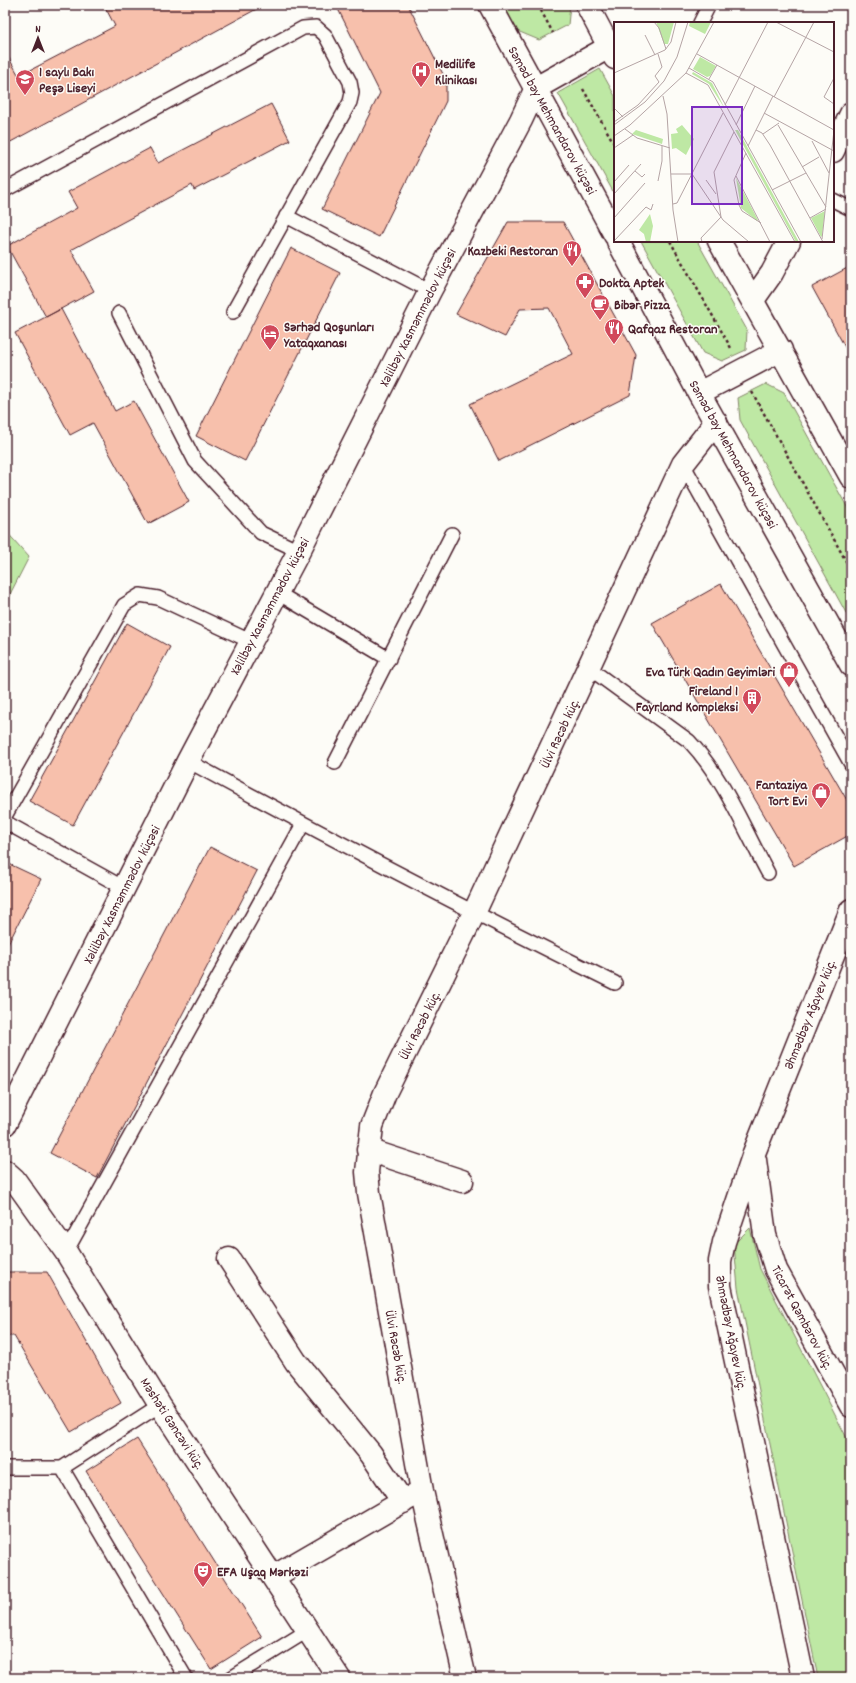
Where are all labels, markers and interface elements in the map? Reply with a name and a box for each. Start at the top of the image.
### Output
north arrow [18,18,58,58]
text: N [35,22,41,38]
inset map [614,22,834,242]
street label: Səməd bəy Mehmandarov küçəsi [502,43,601,199]
place label: Medilife Klinikası [435,55,478,91]
hospital icon: Medilife Klinikası [410,60,432,88]
place label: 1 saylı Bakı Peşə Liseyi [39,63,96,99]
school or university icon: 1 saylı Bakı Peşə Liseyi [14,68,36,96]
restaurant icon: Kazbeki Restoran [561,239,583,267]
place label: Kazbeki Restoran [467,242,559,262]
street label: Xəlilbəy Xasməmmədov küçəsi [375,245,463,391]
pharmacy icon: Dokta Aptek [574,271,596,299]
place label: Dokta Aptek [599,274,665,294]
cafe icon: Bibər Pizza [589,293,611,321]
place label: Bibər Pizza [614,296,671,316]
restaurant icon: Qafqaz Restoran [603,317,625,345]
place label: Sərhəd Qoşunları Yataqxanası [283,318,375,354]
place label: Qafqaz Restoran [628,320,718,340]
hotel icon: Sərhəd Qoşunları Yataqxanası [259,323,281,351]
street label: Səməd bəy Mehmandarov küçəsi [683,377,782,533]
street label: Xəlilbəy Xasməmmədov küçəsi [226,534,316,679]
shop icon: Eva Türk Qadın Geyimləri [778,660,800,688]
place label: Eva Türk Qadın Geyimləri [646,663,775,683]
place label: Fireland 1 Fayrland Kompleksi [636,682,738,718]
building icon: Fireland 1 Fayrland Kompleksi [741,687,763,715]
street label: Ülvi Rəcəb küç. [536,696,586,772]
place label: Fantaziya Tort Evi [756,776,808,812]
shop icon: Fantaziya Tort Evi [810,781,832,809]
street label: Xəlilbəy Xasməmmədov küçəsi [79,822,167,968]
street label: Əhmədbəy Ağayev küç. [780,957,842,1072]
street label: Ülvi Rəcəb küç. [395,988,447,1064]
street label: Ticarət Qəmbərov küç. [765,1262,837,1374]
street label: Əhmədbəy Ağayev küç. [709,1274,751,1392]
street label: Ülvi Rəcəb küç. [379,1309,411,1386]
street label: Məshəti Gəncəvi küç. [134,1374,209,1474]
theatre icon: EFA Uşaq Mərkəzi [192,1560,214,1588]
place label: EFA Uşaq Mərkəzi [217,1563,309,1583]

